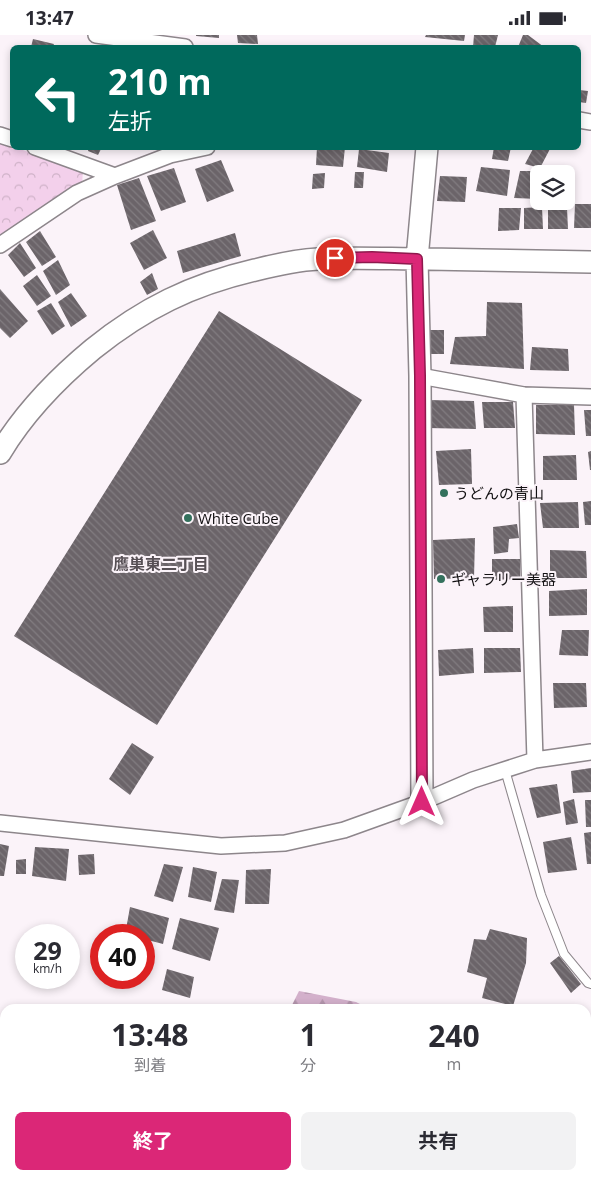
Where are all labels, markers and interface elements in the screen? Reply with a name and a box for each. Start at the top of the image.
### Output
text: 13:47 [25,5,74,31]
text: 210 m [108,58,212,105]
icon: left [25,65,90,130]
text: 左折 [108,105,152,135]
map controls [530,165,575,210]
button: layers [530,165,575,210]
pin [314,237,356,279]
icon: arrive [321,244,349,272]
place label: うどんの青山 [454,483,544,503]
marker: うどんの青山 [438,487,450,499]
place label: White Cube [198,508,279,528]
marker: White Cube [182,512,194,524]
district label: 鷹巣東二丁目 [113,553,209,575]
place label: ギャラリー美器 [451,569,556,589]
marker: ギャラリー美器 [435,573,447,585]
position arrow [395,775,447,827]
speed limit sign: 40 [90,924,155,989]
text: 29 [33,933,62,967]
text: km/h [33,960,62,977]
text: 13:48 [111,1014,188,1055]
text: 1 [300,1014,317,1055]
text: 240 [428,1015,480,1056]
text: m [447,1053,461,1075]
text: 到着 [134,1054,166,1076]
text: 分 [300,1054,316,1076]
button: 終了 [15,1112,291,1170]
button: 共有 [301,1112,576,1170]

